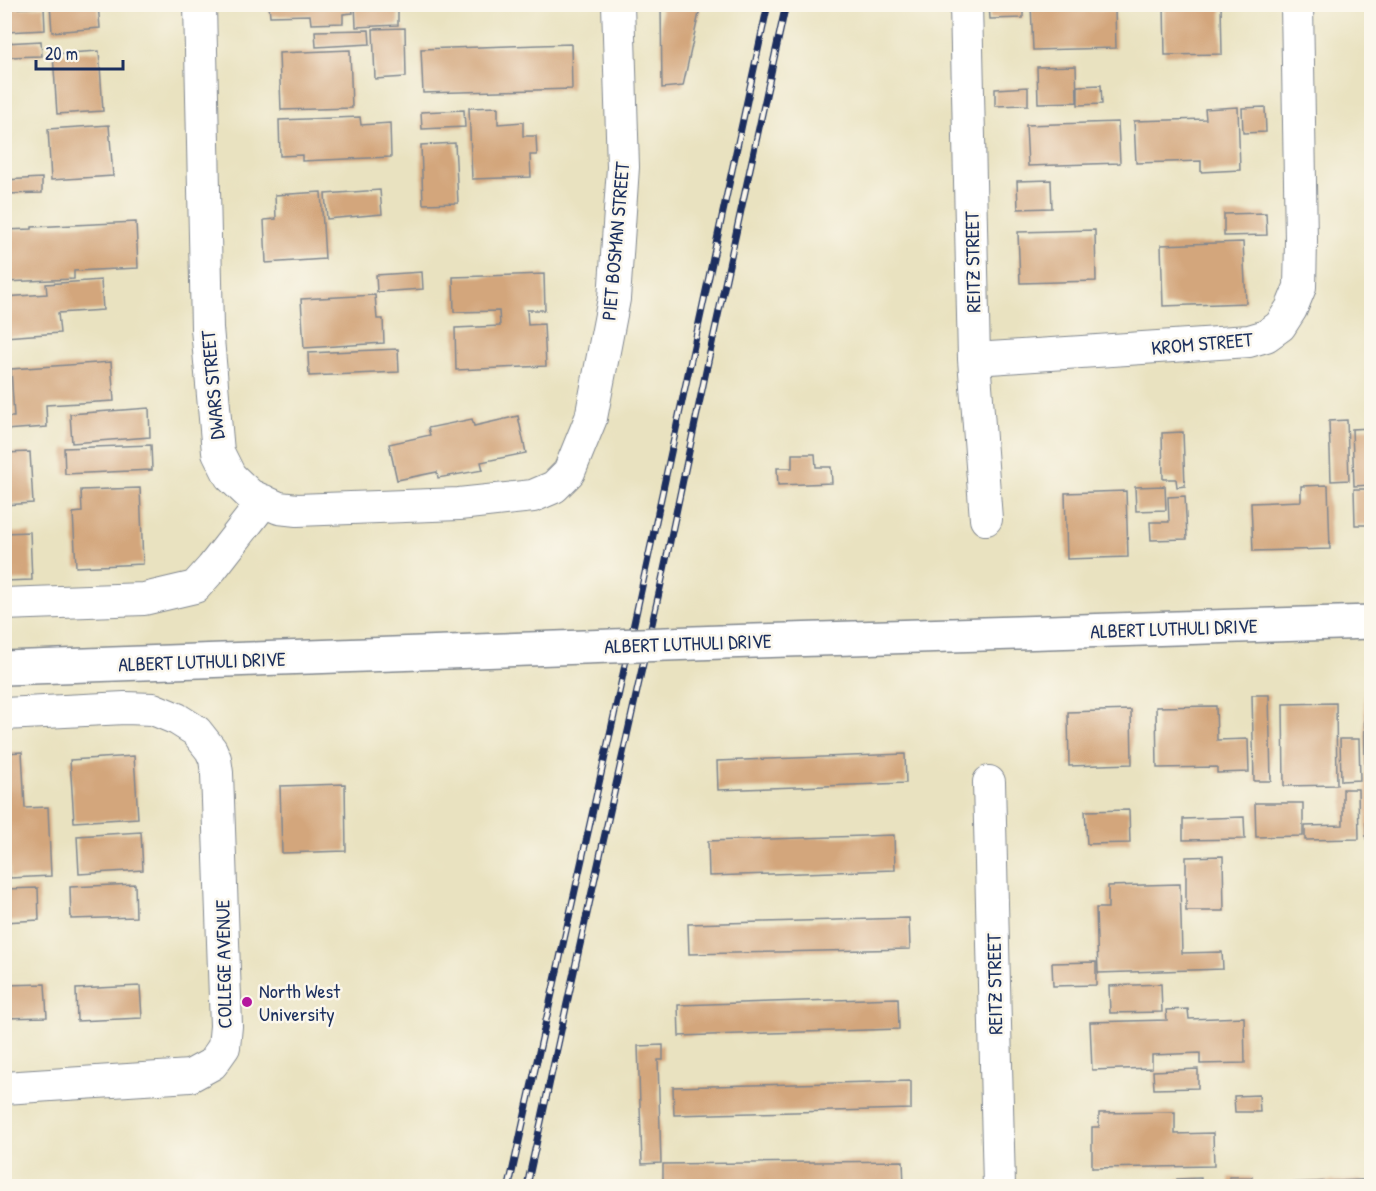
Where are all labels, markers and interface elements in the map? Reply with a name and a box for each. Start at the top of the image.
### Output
scale bar [36,33,123,71]
text: 20 m [45,41,78,66]
street label: PIET BOSMAN STREET [595,160,635,321]
street label: REITZ STREET [958,210,986,313]
street label: KROM STREET [1150,325,1255,361]
street label: DWARS STREET [194,329,230,441]
street label: ALBERT LUTHULI DRIVE [1090,612,1258,644]
street label: ALBERT LUTHULI DRIVE [604,627,772,659]
street label: ALBERT LUTHULI DRIVE [118,645,286,677]
street label: COLLEGE AVENUE [208,899,238,1029]
street label: REITZ STREET [980,932,1008,1035]
place label: North West University [259,977,341,1027]
marker: North West University [240,995,254,1009]

